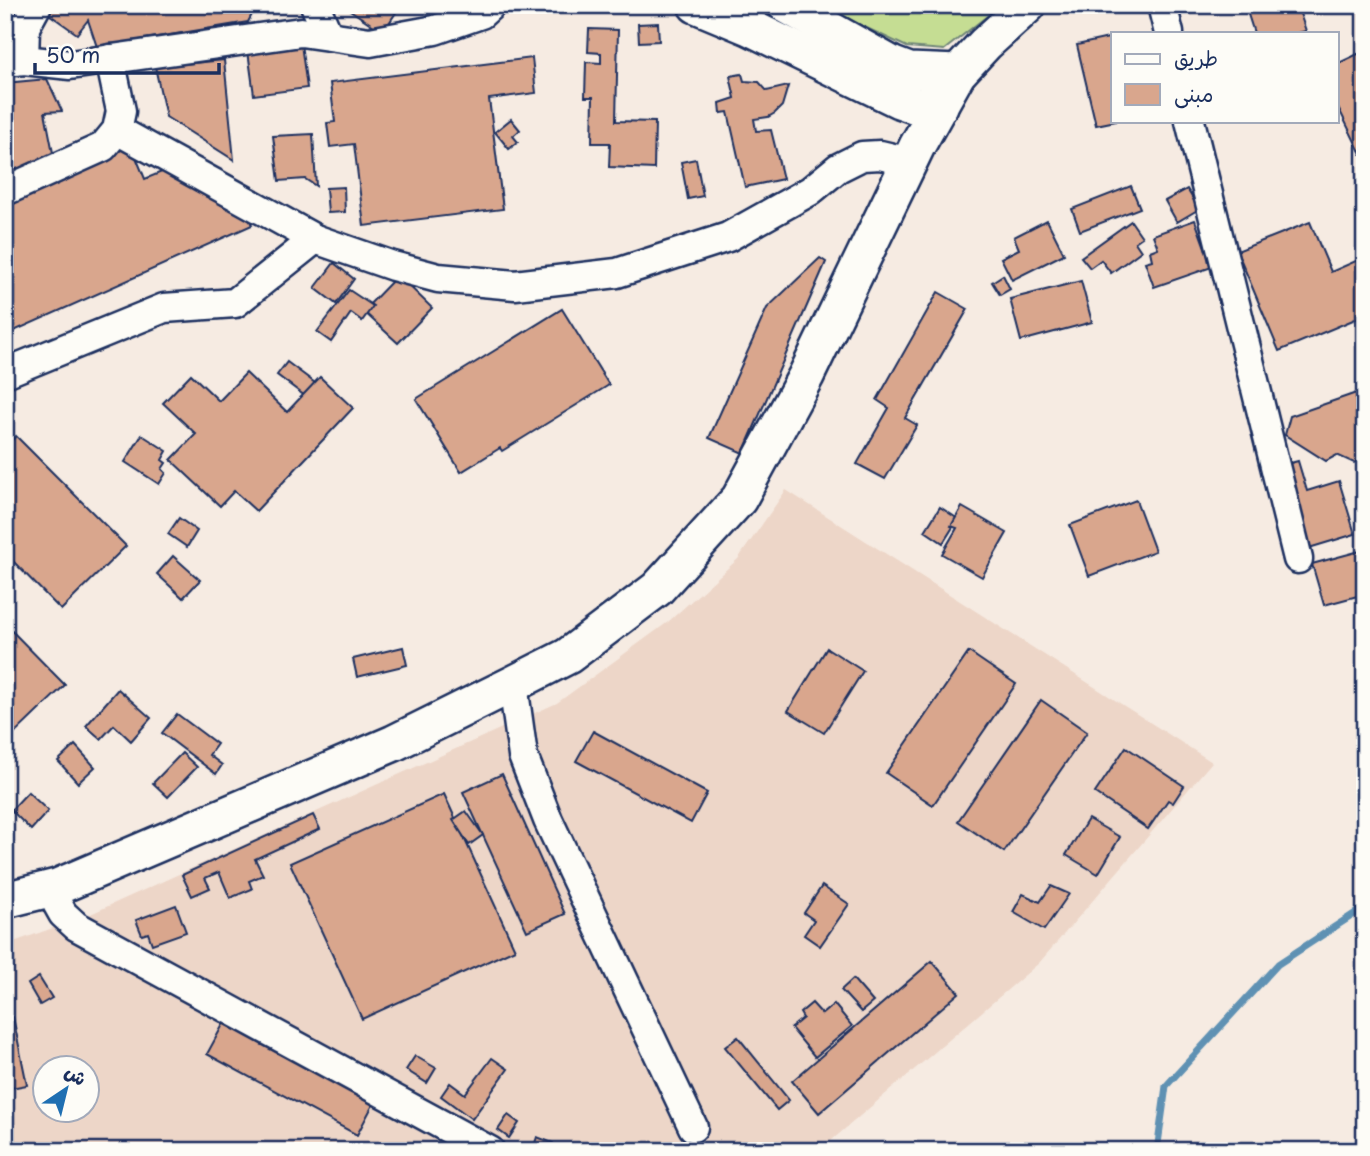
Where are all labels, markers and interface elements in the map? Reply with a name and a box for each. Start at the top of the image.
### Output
scale bar [35,32,219,76]
legend [1111,32,1338,122]
text: 50 m [46,38,100,70]
text: طريق [1174,41,1218,73]
text: مبنى [1174,77,1213,109]
north arrow [32,1054,102,1124]
text: ش [60,1057,93,1092]

